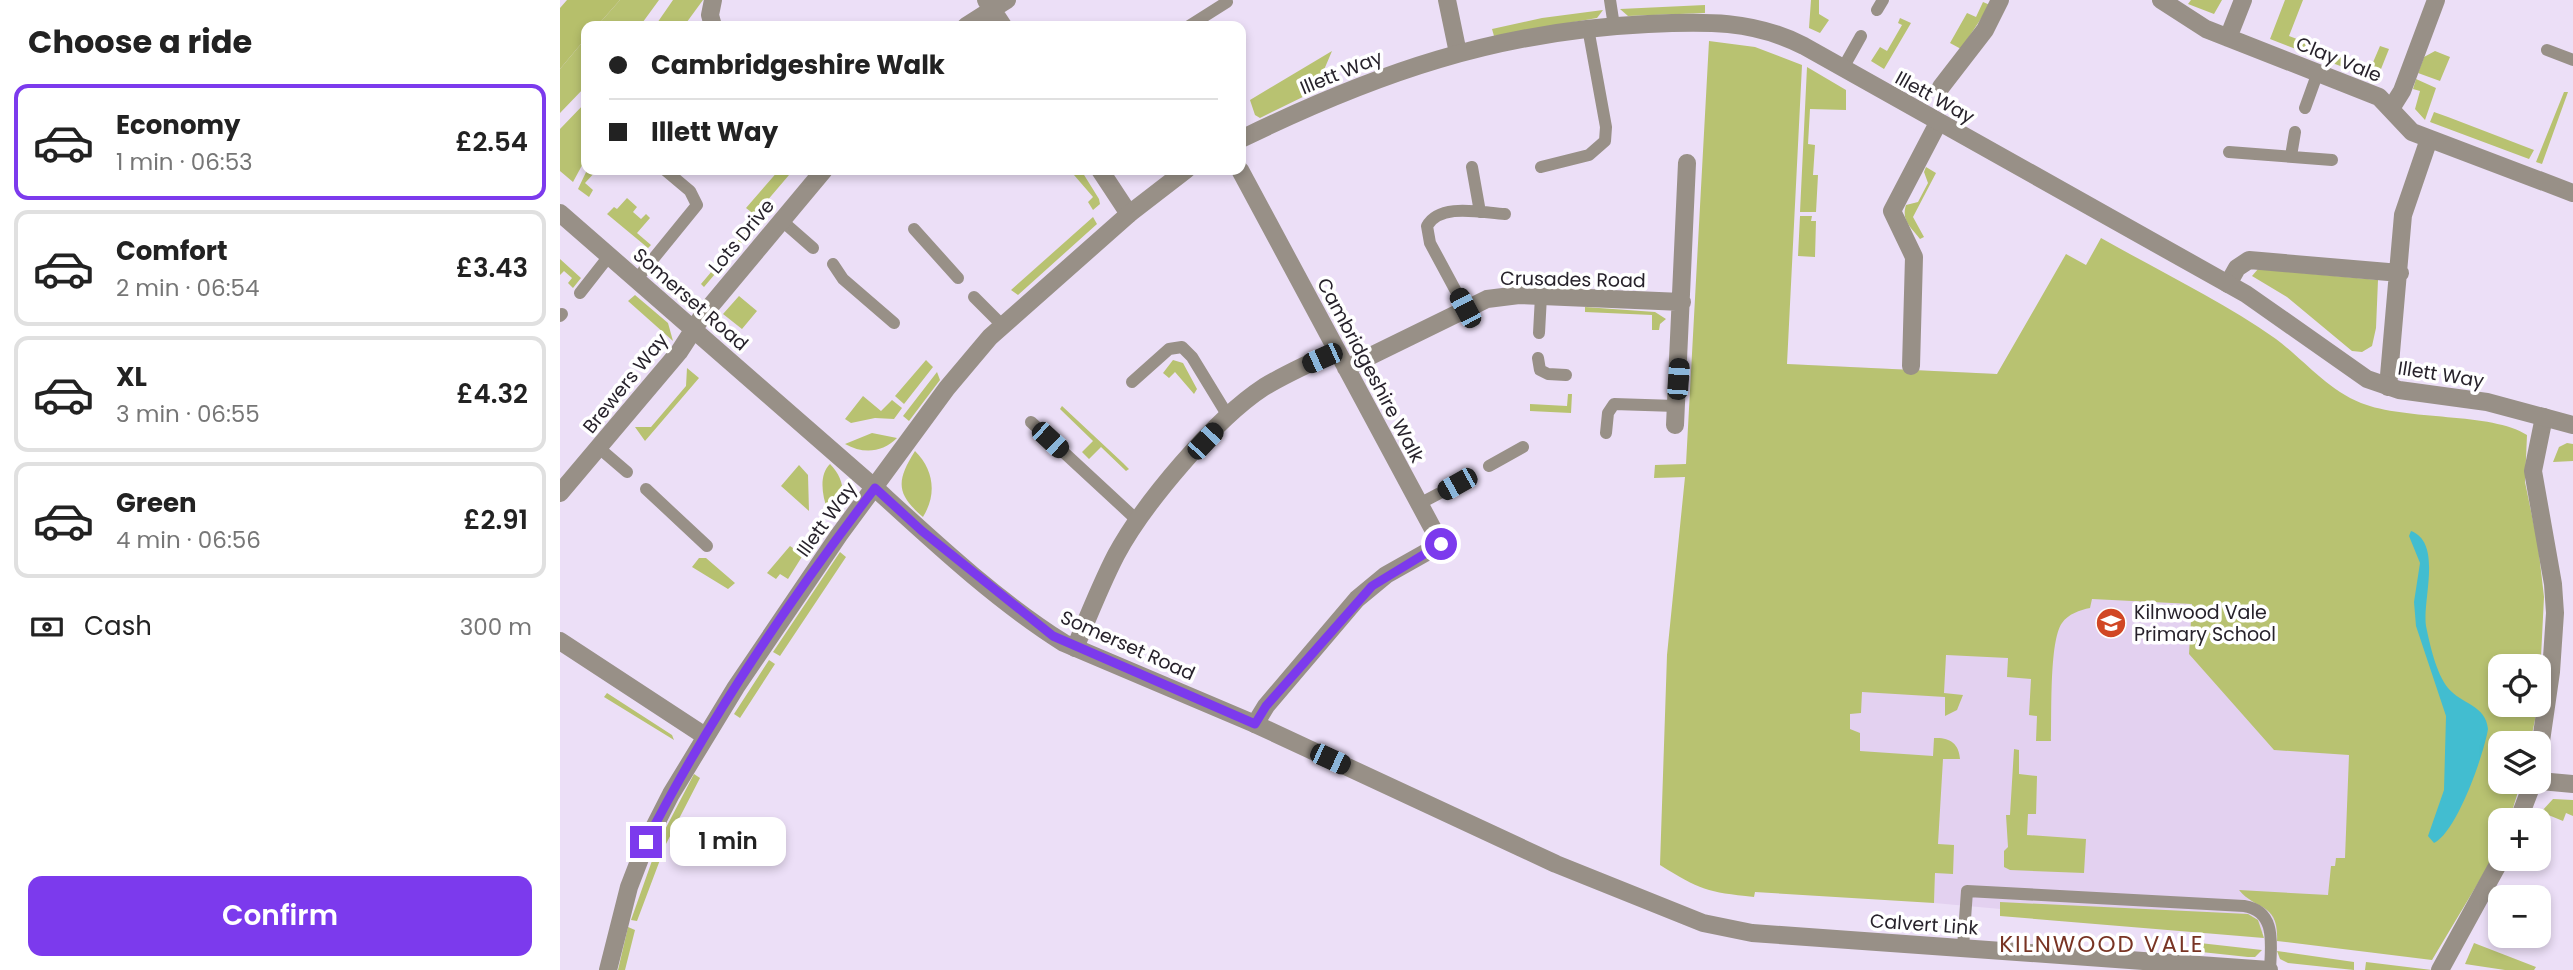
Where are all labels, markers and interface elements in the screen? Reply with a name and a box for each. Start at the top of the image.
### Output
text: Choose a ride [28,19,252,64]
street label: Clay Vale [2292,30,2386,89]
street label: Illett Way [1296,44,1387,101]
text: Cambridgeshire Walk [651,47,945,83]
street label: Illett Way [1890,65,1980,130]
text: Economy [116,107,240,143]
icon: car [32,111,95,174]
text: Illett Way [651,114,778,150]
text: £2.54 [455,124,528,160]
text: 1 min · 06:53 [116,146,253,178]
street label: Lots Drive [702,193,781,279]
text: Comfort [116,233,228,269]
icon: car [32,237,95,300]
street label: Somerset Road [627,242,754,357]
text: £3.43 [456,250,528,286]
street label: Crusades Road [1500,265,1646,294]
text: 2 min · 06:54 [116,272,259,304]
street label: Cambridgeshire Walk [1310,273,1431,468]
car [1446,285,1485,331]
street label: Brewers Way [576,327,674,439]
car [1299,340,1346,376]
street label: Illett Way [2396,354,2486,395]
car [1667,357,1690,401]
text: XL [116,359,147,395]
icon: car [32,363,95,426]
text: £4.32 [457,376,528,412]
text: 3 min · 06:55 [116,398,260,430]
car [1028,418,1073,462]
car [1183,418,1228,464]
car [1434,465,1481,503]
street label: Illett Way [790,476,863,562]
text: Green [116,485,197,521]
icon: car [32,489,95,552]
text: £2.91 [464,502,528,538]
text: 4 min · 06:56 [116,524,261,556]
route start [1425,528,1457,560]
place label: Kilnwood Vale Primary School [2134,599,2276,648]
street label: Somerset Road [1056,604,1199,687]
school or university icon: Kilnwood Vale Primary School [2094,606,2128,640]
icon: cash [28,608,66,646]
text: Cash [84,608,152,644]
text: 300 m [460,611,532,643]
map controls [2488,654,2551,948]
button: locate [2488,654,2551,717]
button: layers [2488,731,2551,794]
car [1307,741,1354,777]
button: + [2488,808,2551,871]
callout: 1 min [670,818,786,866]
text: 1 min [698,825,758,857]
route end [630,826,662,858]
button: Confirm [28,876,532,956]
button: − [2488,885,2551,948]
street label: Calvert Link [1869,907,1979,942]
district label: KILNWOOD VALE [1999,928,2205,960]

